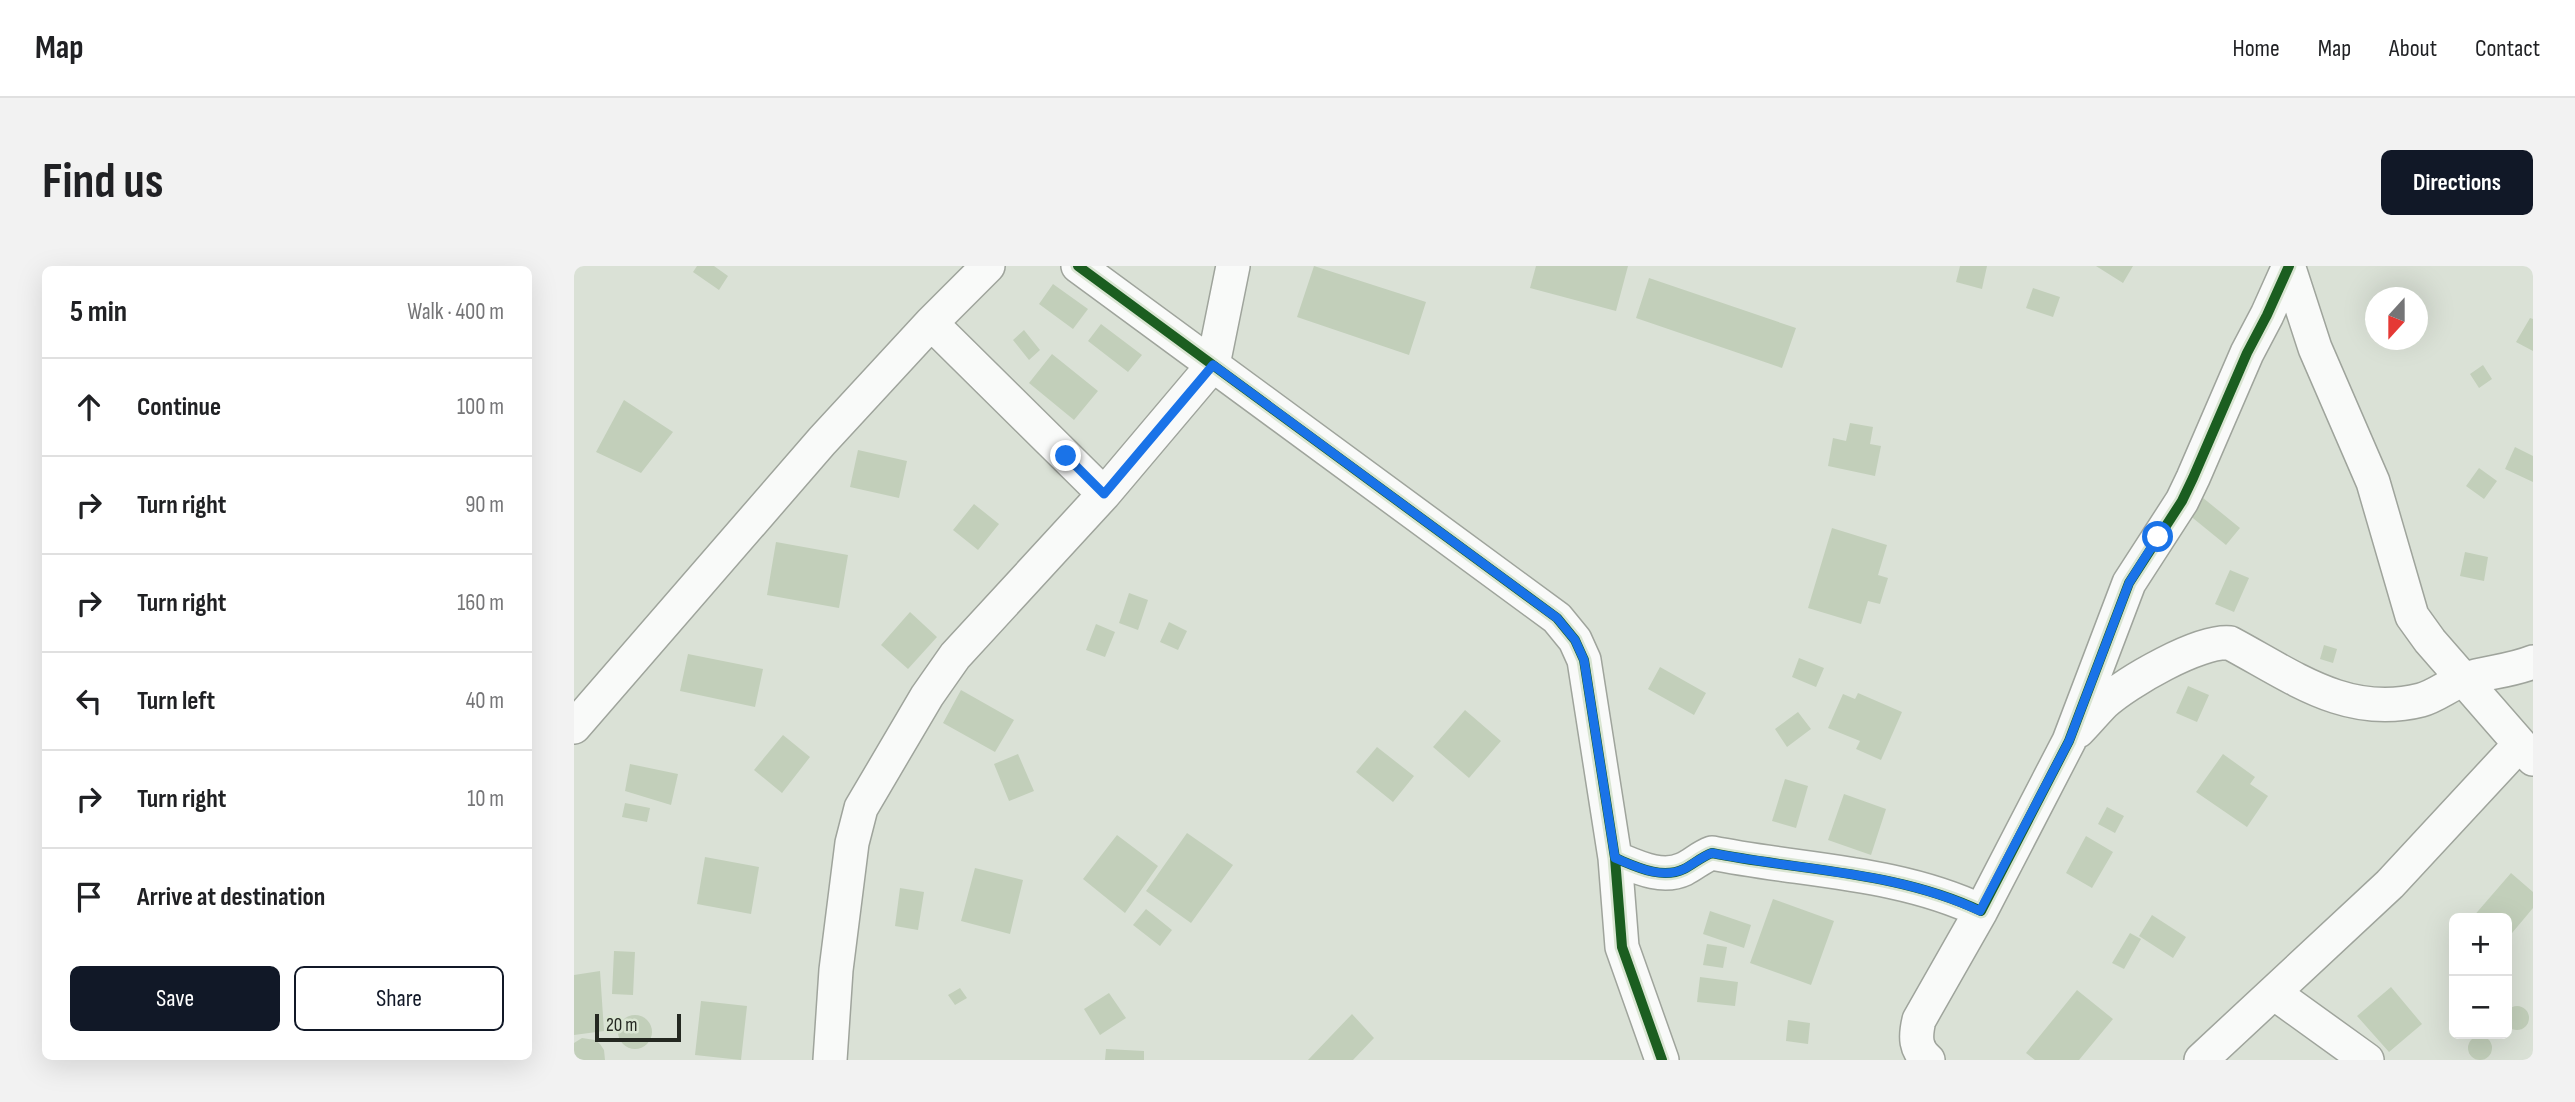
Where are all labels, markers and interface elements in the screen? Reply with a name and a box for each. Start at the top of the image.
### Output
text: Map [35,28,84,68]
text: Home [2232,34,2280,63]
text: Map [2318,34,2351,63]
text: About [2389,34,2437,63]
text: Contact [2475,34,2540,63]
button: Directions [2381,150,2533,215]
text: Find us [42,153,164,212]
north arrow [2365,287,2428,350]
text: 5 min [70,294,127,330]
text: Walk · 400 m [407,298,504,326]
icon: ahead [70,388,108,426]
text: Continue [137,392,221,423]
text: 100 m [457,393,504,421]
route end [1050,440,1081,471]
icon: right [70,486,108,524]
text: Turn right [137,490,226,521]
text: 90 m [465,491,504,519]
route start [2142,521,2173,552]
icon: right [70,584,108,622]
text: Turn right [137,588,226,619]
text: 160 m [457,589,504,617]
icon: left [70,682,108,720]
text: Turn left [137,686,215,717]
text: 40 m [466,687,504,715]
icon: right [70,780,108,818]
text: Turn right [137,784,226,815]
text: 10 m [467,785,504,813]
icon: arrive [70,878,108,916]
text: Arrive at destination [137,882,325,913]
map controls [2449,913,2512,1039]
button: + [2449,913,2512,976]
button: Save [70,966,280,1031]
button: Share [294,966,504,1031]
button: − [2449,976,2512,1039]
scale bar [595,1011,681,1043]
text: 20 m [606,1014,638,1037]

